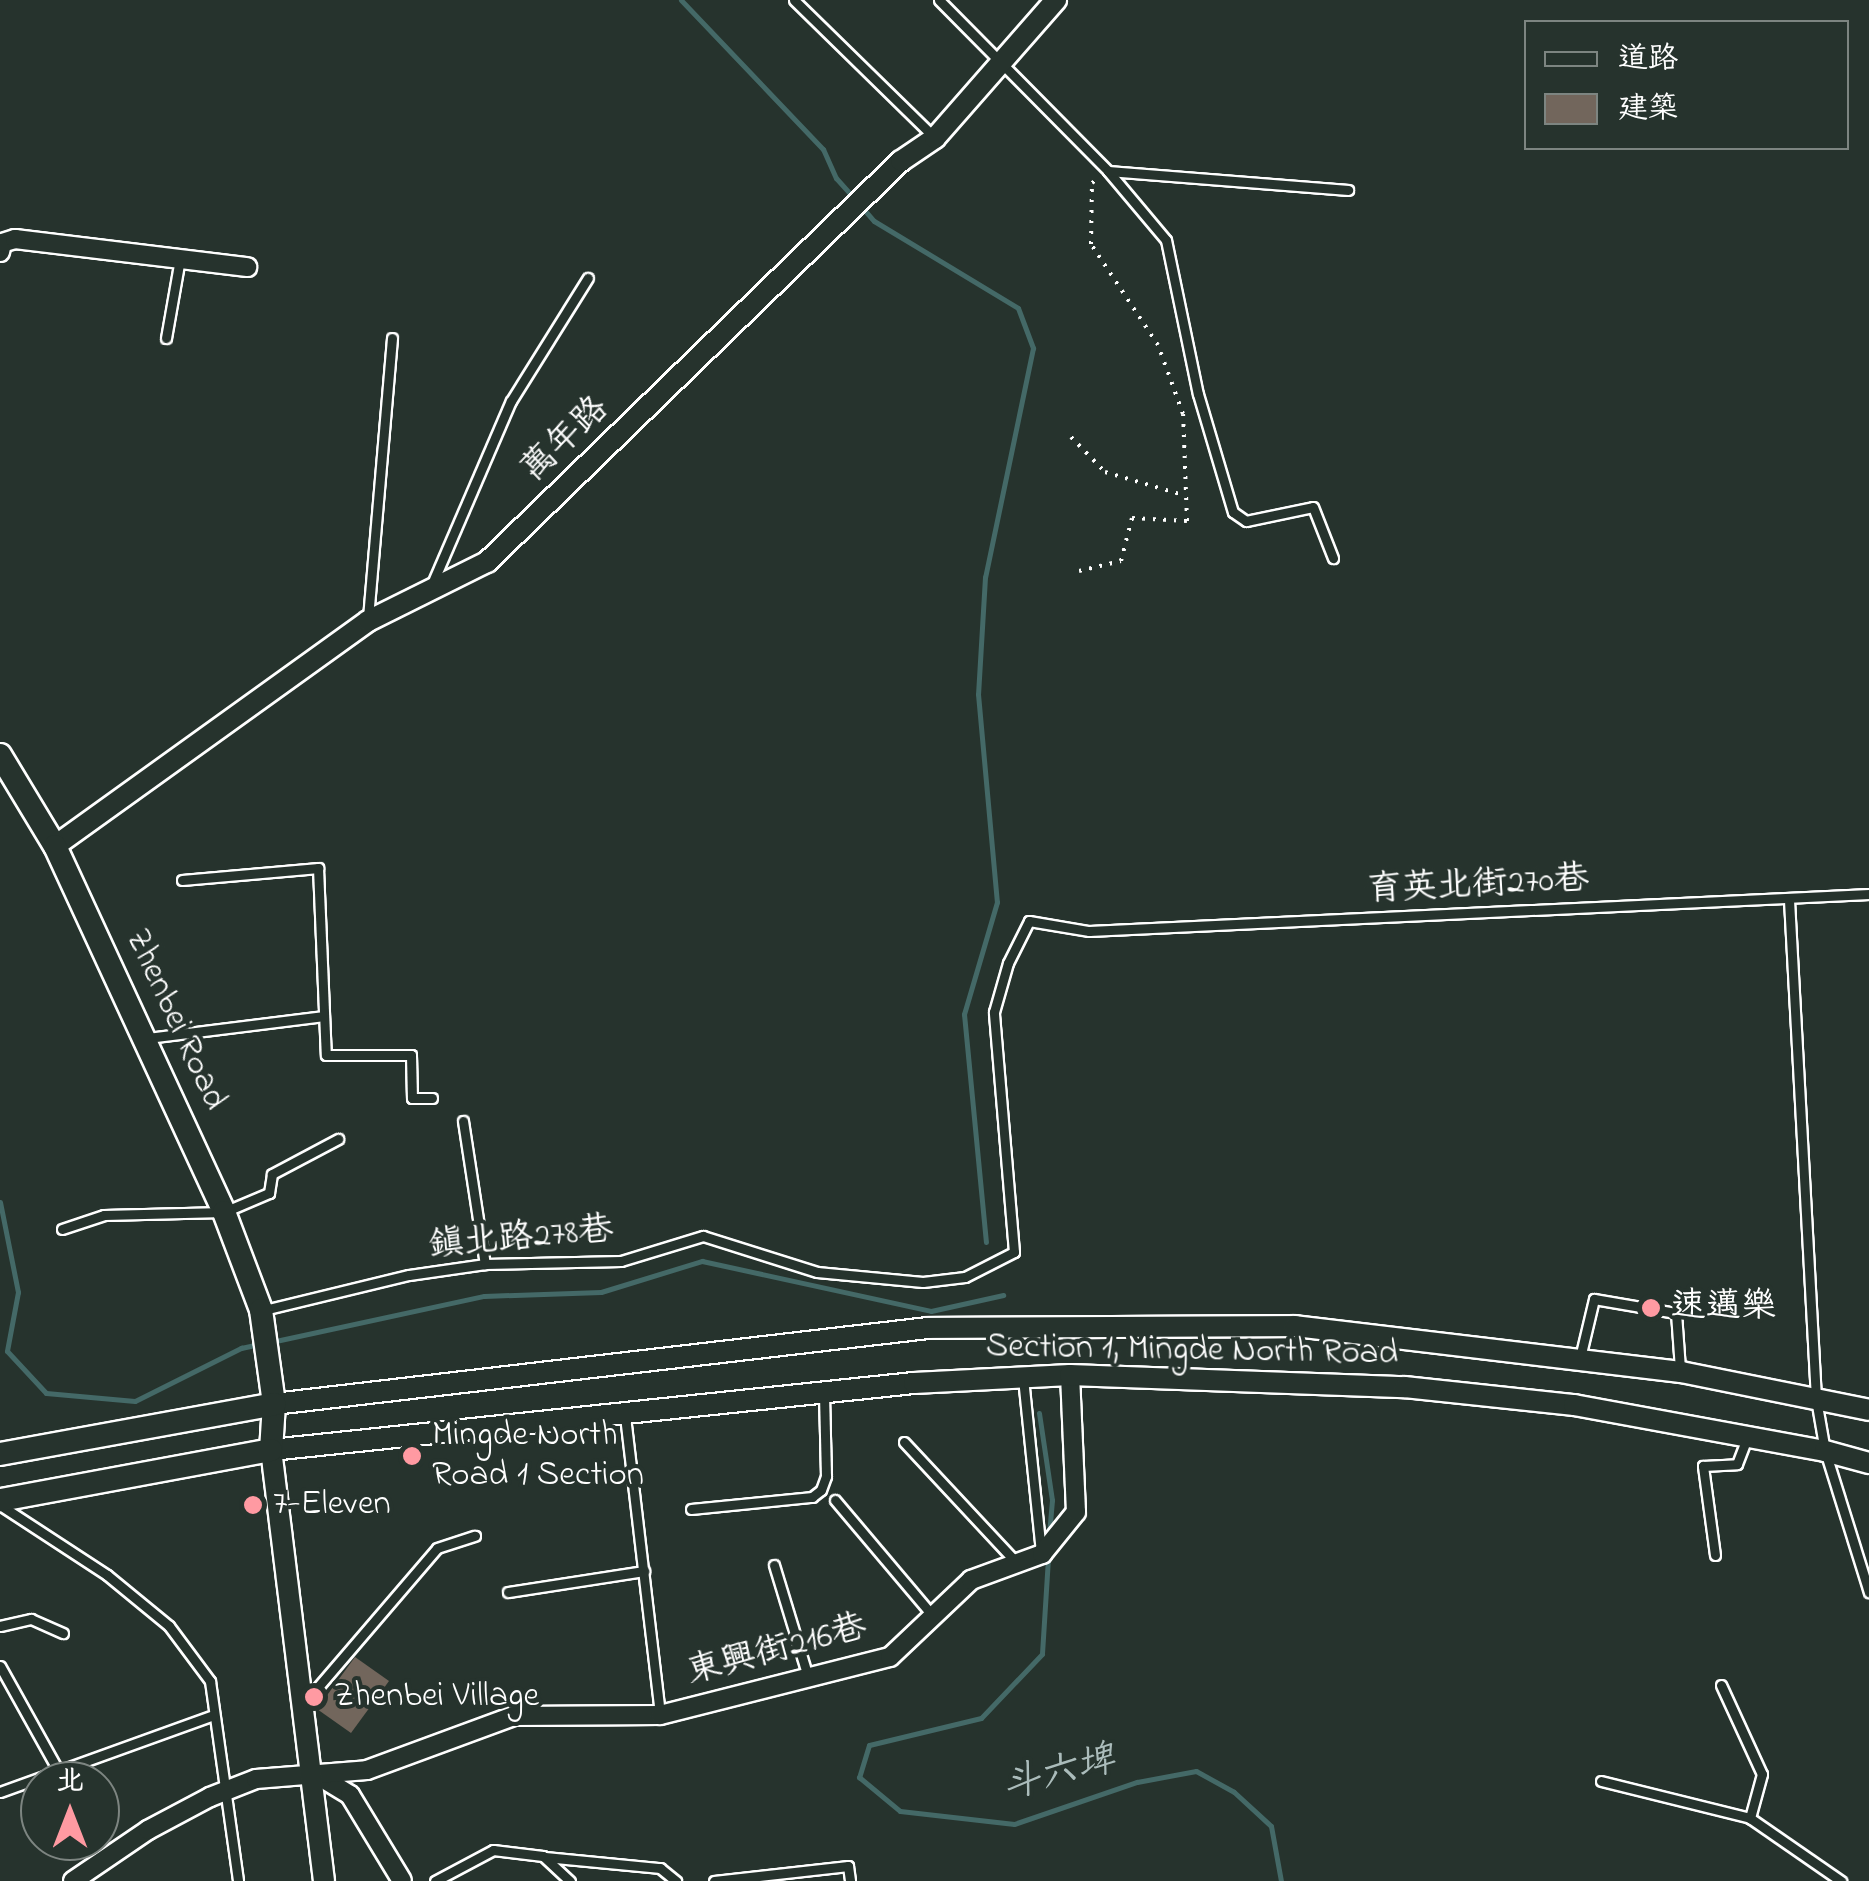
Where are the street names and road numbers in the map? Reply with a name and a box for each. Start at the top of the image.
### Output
street label: 萬年路 [514,388,618,492]
street label: 育英北街270巷 [1366,859,1590,913]
street label: Zhenbei Road [115,923,235,1117]
street label: 鎮北路278巷 [427,1210,615,1268]
street label: Section 1, Mingde North Road [985,1326,1399,1376]
street label: 東興街216巷 [683,1607,871,1695]

